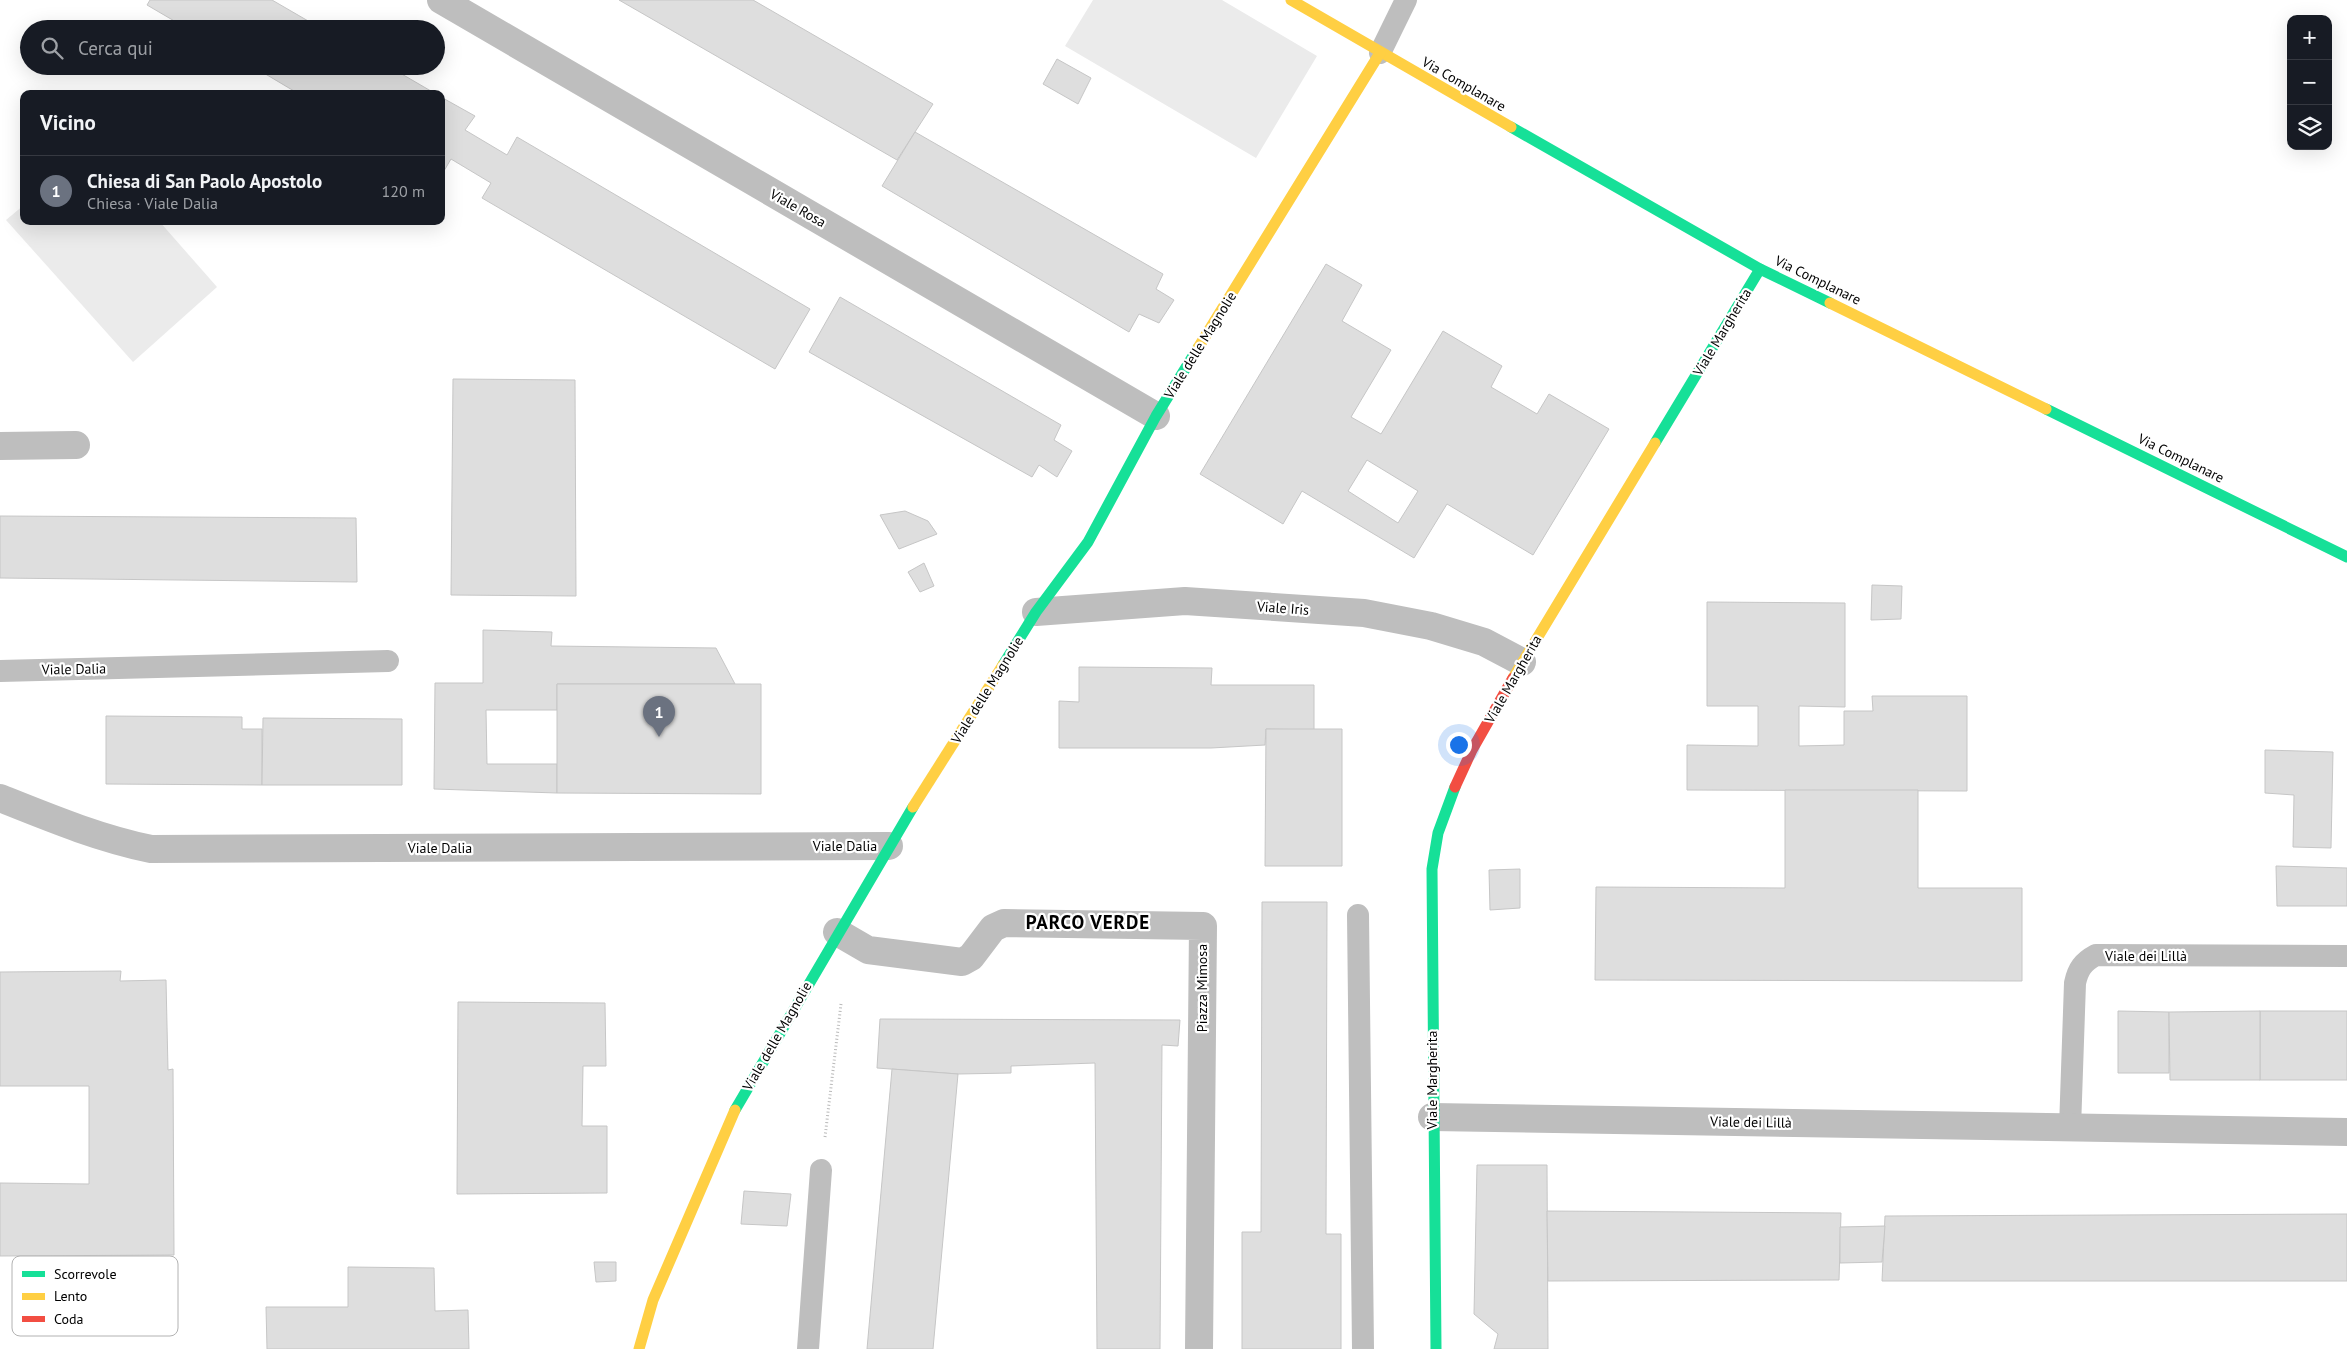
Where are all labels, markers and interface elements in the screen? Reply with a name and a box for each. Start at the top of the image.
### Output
map controls [2287,15,2332,150]
button: + [2287,15,2332,60]
search box [20,20,445,75]
icon: search [38,34,66,62]
text: Cerca qui [78,36,153,60]
street label: Via Complanare [1418,52,1509,115]
button: − [2287,60,2332,105]
button: layers [2287,105,2332,150]
text: Vicino [40,109,96,136]
text: Chiesa di San Paolo Apostolo [87,169,322,193]
text: 1 [51,181,61,201]
text: 120 m [382,181,425,201]
street label: Viale Rosa [766,184,829,231]
text: Chiesa · Viale Dalia [87,193,218,213]
street label: Via Complanare [1771,251,1864,309]
street label: Viale Margherita [1688,285,1755,380]
street label: Viale delle Magnolie [1159,288,1240,403]
street label: Via Complanare [2134,429,2227,487]
street label: Viale Iris [1255,597,1310,619]
street label: Viale Margherita [1480,632,1546,727]
street label: Viale delle Magnolie [946,633,1027,748]
street label: Viale Dalia [41,659,106,679]
pin: 1 [643,696,675,737]
your location [1446,732,1472,758]
street label: Viale Dalia [812,837,877,855]
street label: Viale Dalia [407,839,472,857]
district label: PARCO VERDE [1026,910,1150,934]
street label: Piazza Mimosa [1193,944,1211,1032]
street label: Viale dei Lillà [2104,947,2187,965]
street label: Viale delle Magnolie [738,978,816,1095]
street label: Viale Margherita [1423,1031,1441,1130]
street label: Viale dei Lillà [1709,1112,1792,1132]
legend [12,1256,178,1336]
text: Scorrevole [54,1265,117,1283]
text: Lento [54,1287,87,1305]
text: Coda [54,1310,84,1328]

